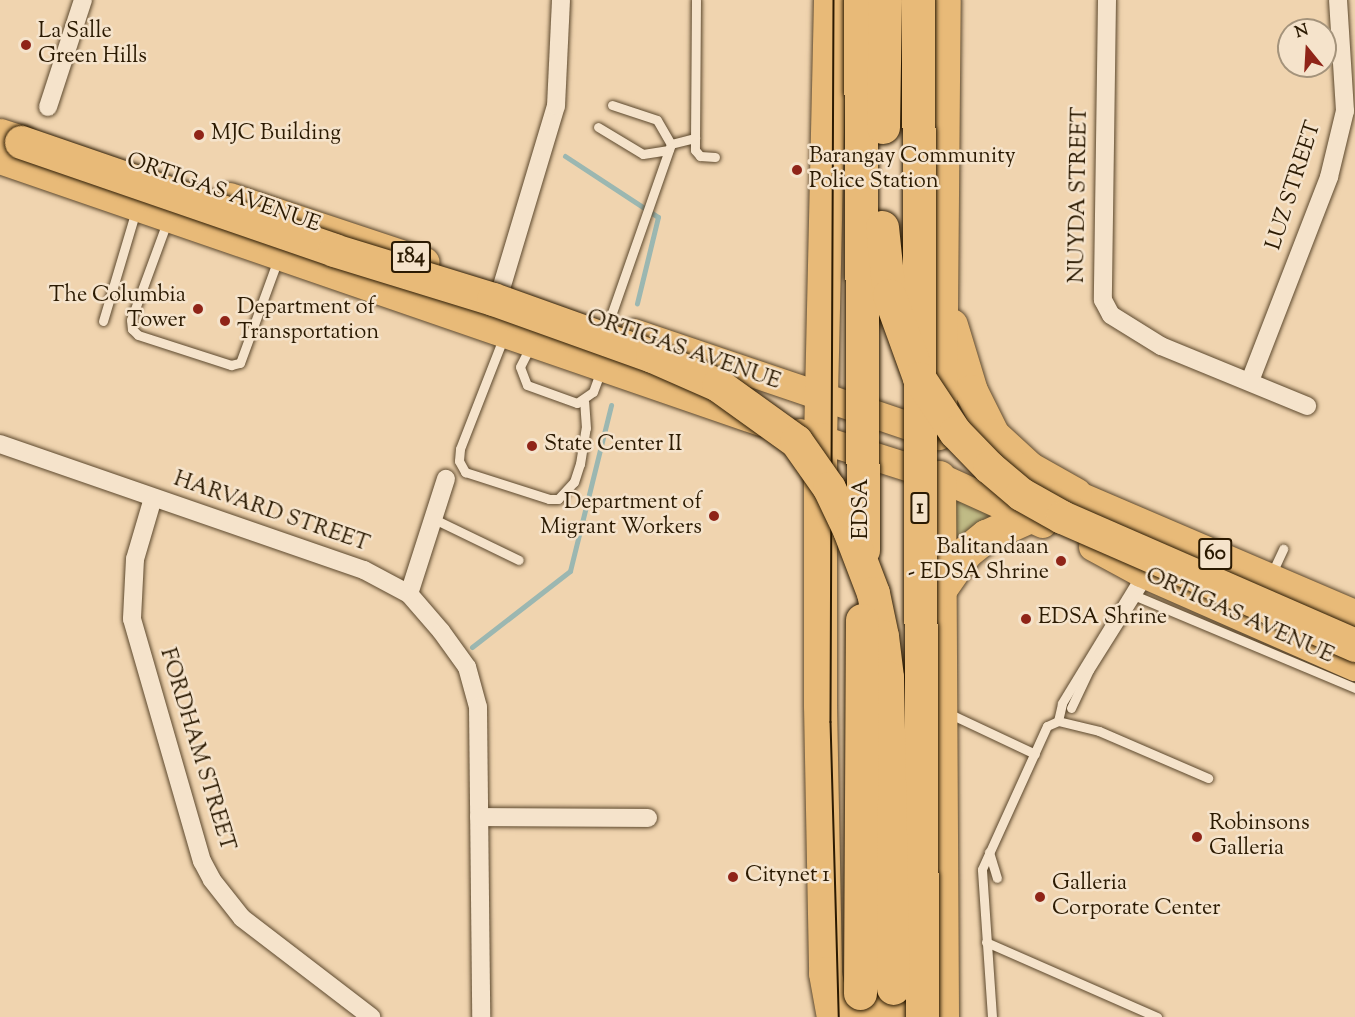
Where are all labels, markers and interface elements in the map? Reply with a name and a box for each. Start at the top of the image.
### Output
north arrow [1277,18,1337,78]
place label: La Salle Green Hills [38,19,147,70]
text: N [1292,19,1312,45]
marker: La Salle Green Hills [19,38,33,52]
street label: NUYDA STREET [1065,107,1095,283]
street label: LUZ STREET [1262,118,1328,254]
place label: MJC Building [211,122,341,148]
marker: MJC Building [192,128,206,142]
place label: Barangay Community Police Station [809,144,1016,196]
street label: ORTIGAS AVENUE [123,148,323,240]
marker: Barangay Community Police Station [790,163,804,177]
road number: 184 [390,239,432,275]
place label: The Columbia Tower [49,283,186,334]
place label: Department of Transportation [237,295,379,346]
marker: The Columbia Tower [191,302,205,316]
street label: ORTIGAS AVENUE [583,305,783,397]
marker: Department of Transportation [218,314,232,328]
place label: State Center II [544,433,682,459]
marker: State Center II [525,439,539,453]
street label: HARVARD STREET [170,467,372,559]
street label: EDSA [850,478,876,540]
place label: Department of Migrant Workers [540,490,702,542]
road number: 1 [910,490,930,526]
marker: Department of Migrant Workers [707,509,721,523]
place label: Balitandaan - EDSA Shrine [908,535,1049,586]
road number: 60 [1197,536,1233,572]
marker: Balitandaan - EDSA Shrine [1054,554,1068,568]
street label: ORTIGAS AVENUE [1141,564,1337,670]
place label: EDSA Shrine [1038,606,1167,632]
marker: EDSA Shrine [1019,612,1033,626]
street label: FORDHAM STREET [153,645,239,855]
place label: Robinsons Galleria [1209,811,1310,862]
marker: Robinsons Galleria [1190,830,1204,844]
place label: Citynet 1 [745,864,830,890]
marker: Citynet 1 [726,870,740,884]
place label: Galleria Corporate Center [1052,871,1220,922]
marker: Galleria Corporate Center [1033,890,1047,904]

